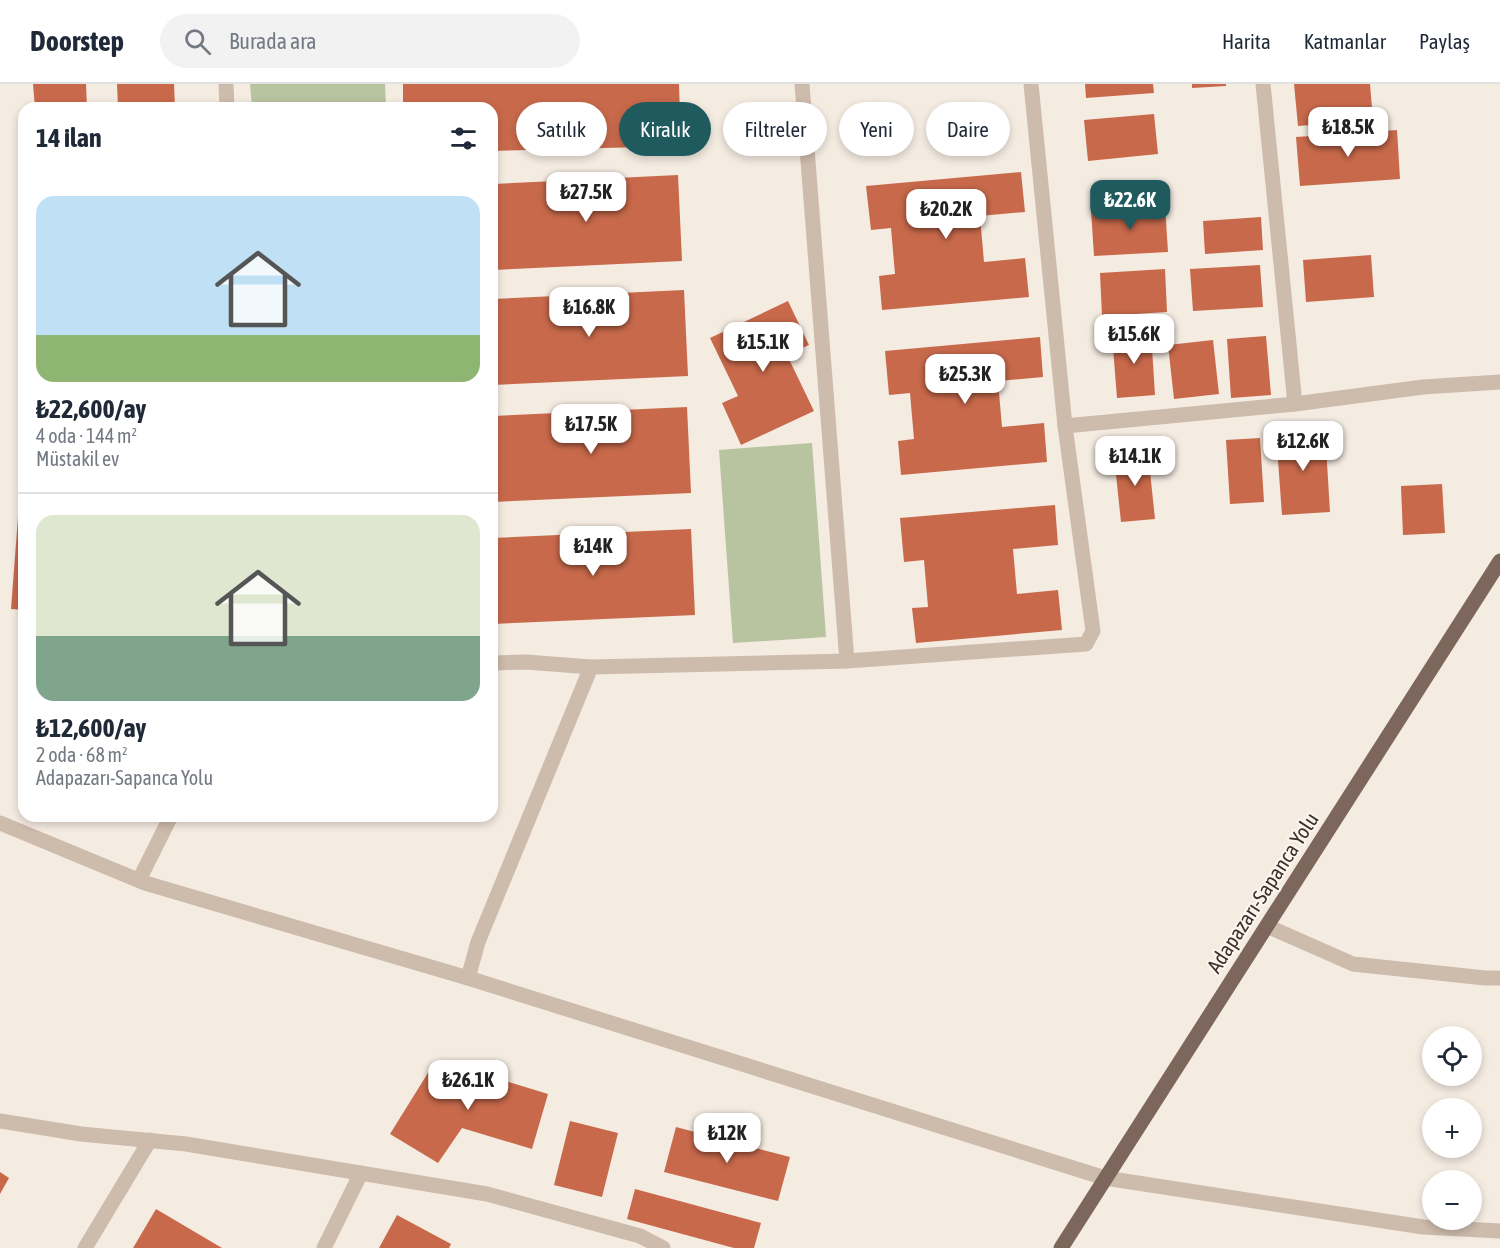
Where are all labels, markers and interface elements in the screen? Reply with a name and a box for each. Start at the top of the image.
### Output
search box [160,14,580,68]
text: Doorstep [30,25,124,57]
icon: search [181,25,214,58]
text: Burada ara [229,28,316,54]
text: Harita [1222,29,1271,53]
text: Katmanlar [1304,29,1386,53]
text: Paylaş [1419,29,1470,53]
chip: Satılık [516,102,607,156]
chip: Kiralık [619,102,711,156]
chip: Filtreler [723,102,827,156]
chip: Yeni [839,102,914,156]
chip: Daire [926,102,1010,156]
pin: ₺18.5K [1299,107,1397,158]
text: ₺18.5K [1322,115,1374,138]
icon: filters [447,122,480,155]
text: 14 ilan [36,123,102,153]
pin: ₺27.5K [537,172,635,223]
text: ₺27.5K [560,180,612,203]
pin: ₺22.6K [1081,180,1179,231]
text: ₺22.6K [1104,188,1156,211]
pin: ₺20.2K [897,189,995,240]
text: ₺20.2K [920,197,972,220]
icon: home [204,235,312,343]
pin: ₺16.8K [540,287,638,338]
text: ₺16.8K [563,295,615,318]
pin: ₺15.6K [1085,314,1183,365]
pin: ₺15.1K [714,322,812,373]
text: ₺15.6K [1108,322,1160,345]
text: ₺15.1K [737,330,789,353]
pin: ₺25.3K [916,354,1014,405]
text: ₺25.3K [939,362,991,385]
text: ₺22,600/ay [36,394,146,424]
pin: ₺17.5K [542,404,640,455]
text: ₺17.5K [565,412,617,435]
pin: ₺12.6K [1254,421,1352,472]
text: 4 oda · 144 m² [36,424,137,447]
text: ₺12.6K [1277,429,1329,452]
pin: ₺14.1K [1086,436,1184,487]
text: ₺14.1K [1109,444,1161,467]
text: Müstakil ev [36,447,119,470]
pin: ₺14K [557,526,629,577]
text: ₺14K [574,534,612,557]
icon: home [204,554,312,662]
text: ₺12,600/ay [36,713,146,743]
text: 2 oda · 68 m² [36,743,128,766]
text: Adapazarı-Sapanca Yolu [36,766,213,789]
street label: Adapazarı-Sapanca Yolu [1201,808,1323,977]
map controls [1422,1026,1482,1230]
button: locate [1422,1026,1482,1086]
pin: ₺26.1K [419,1060,517,1111]
text: ₺26.1K [442,1068,494,1091]
button: + [1422,1098,1482,1158]
pin: ₺12K [691,1113,763,1164]
text: ₺12K [708,1121,746,1144]
button: − [1422,1170,1482,1230]

